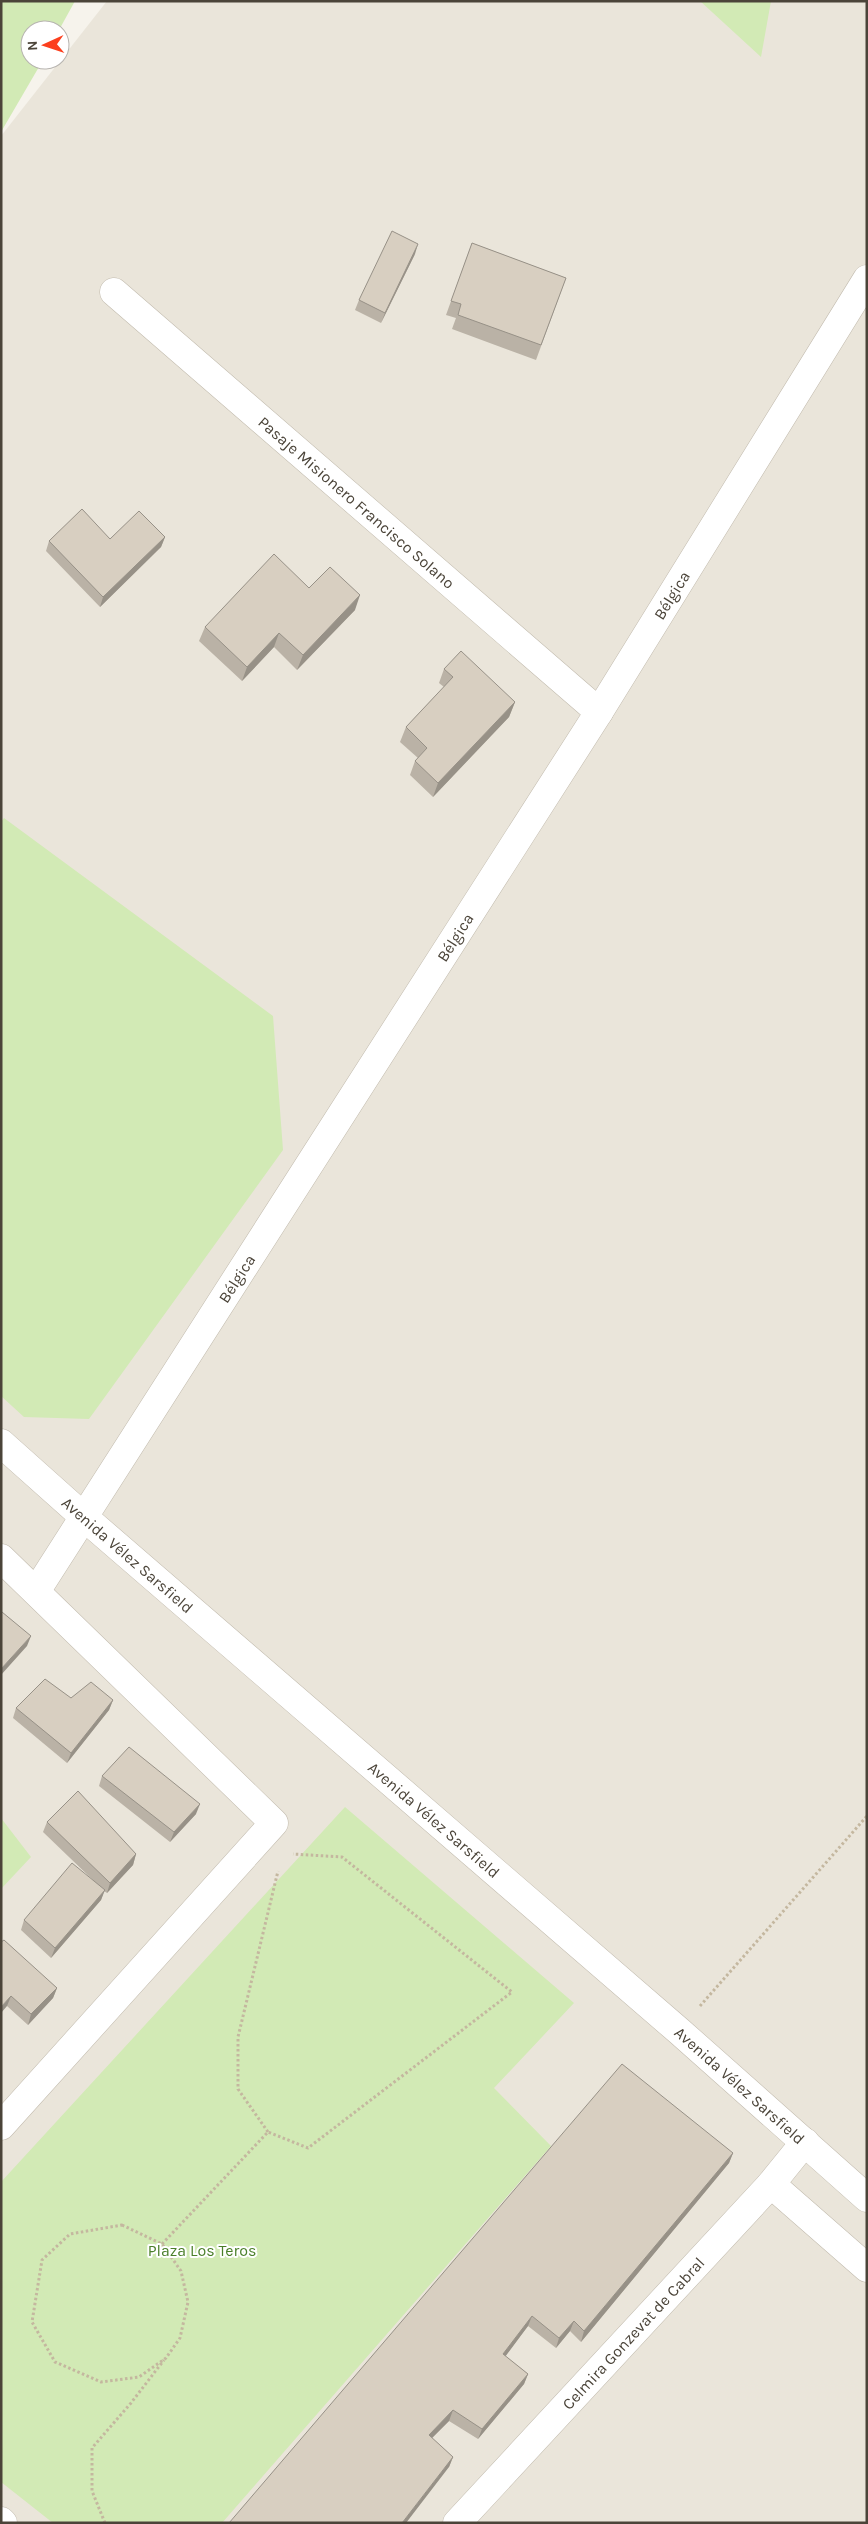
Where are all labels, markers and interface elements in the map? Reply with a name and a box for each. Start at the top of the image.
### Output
north arrow [20,20,70,70]
text: N [24,40,41,51]
street label: Pasaje Misionero Francisco Solano [254,412,458,593]
street label: Bélgica [650,568,694,623]
street label: Bélgica [433,910,478,965]
street label: Bélgica [214,1251,259,1306]
street label: Avenida Vélez Sarsfield [58,1493,197,1617]
street label: Avenida Vélez Sarsfield [364,1758,504,1882]
street label: Avenida Vélez Sarsfield [671,2023,809,2148]
park label: Plaza Los Teros [148,2241,256,2260]
street label: Celmira Gonzevat de Cabral [558,2253,709,2413]

